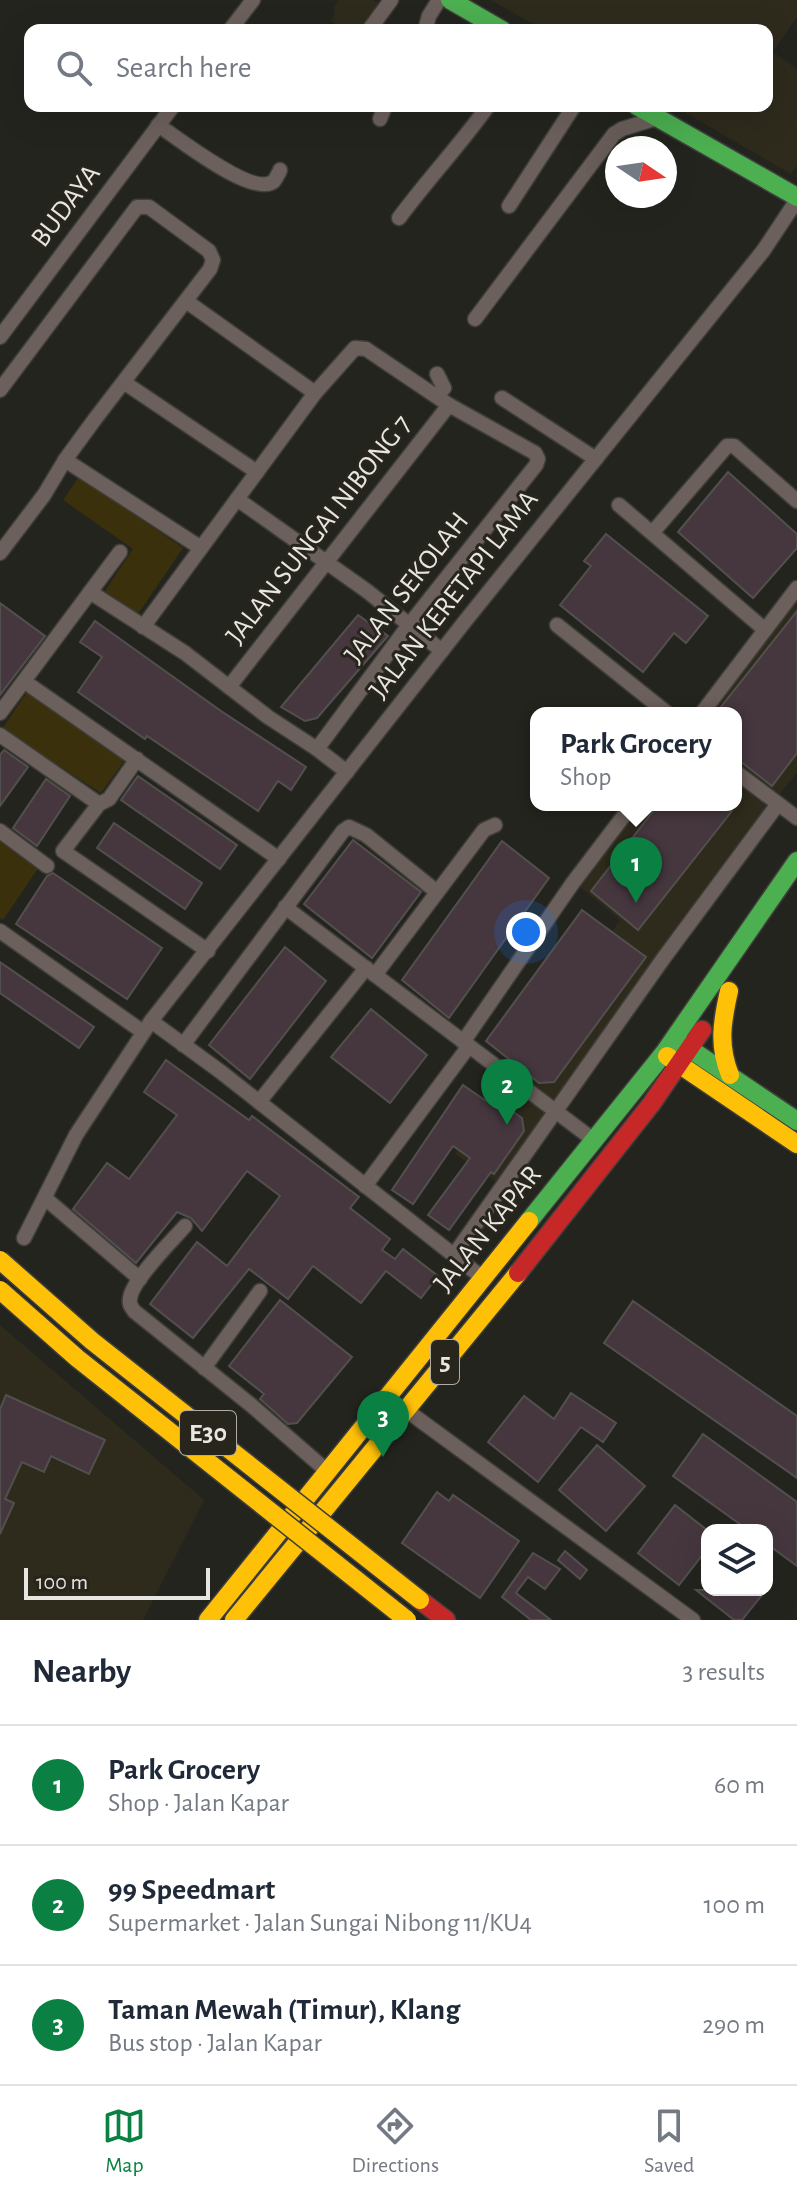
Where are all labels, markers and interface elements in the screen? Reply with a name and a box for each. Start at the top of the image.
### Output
search box [24,24,773,112]
icon: search [52,46,96,90]
text: Search here [116,53,252,83]
north arrow [605,136,677,208]
street label: BUDAYA [26,160,106,252]
street label: JALAN SUNGAI NIBONG 7 [221,410,417,650]
street label: JALAN KERETAPI LAMA [364,486,544,704]
street label: JALAN SEKOLAH [340,507,474,669]
popup [530,707,742,811]
text: Park Grocery [560,729,712,759]
text: Shop [560,764,612,790]
pin: 1 [610,837,662,903]
your location [506,912,546,952]
pin: 2 [481,1059,533,1125]
street label: JALAN KAPAR [429,1161,547,1297]
road number: 5 [431,1340,459,1384]
pin: 3 [357,1391,409,1457]
road number: E30 [180,1411,236,1455]
map controls [701,1524,773,1596]
button: layers [701,1524,773,1596]
scale bar [24,1564,210,1600]
text: 100 m [36,1571,88,1593]
text: Nearby [32,1655,131,1689]
text: 3 results [682,1659,765,1685]
text: Park Grocery [108,1755,260,1785]
text: 1 [53,1772,63,1798]
text: 60 m [714,1772,765,1798]
text: Shop · Jalan Kapar [108,1790,289,1816]
text: 99 Speedmart [108,1875,275,1905]
text: 2 [52,1892,64,1918]
text: 100 m [704,1892,765,1918]
text: Supermarket · Jalan Sungai Nibong 11/KU4 [108,1910,532,1936]
text: Taman Mewah (Timur), Klang [108,1995,460,2025]
text: 3 [52,2012,64,2038]
text: 290 m [702,2012,765,2038]
text: Bus stop · Jalan Kapar [108,2030,322,2056]
tab: Map [102,2104,146,2178]
tab: Directions [351,2104,439,2178]
tab: Saved [644,2104,694,2178]

